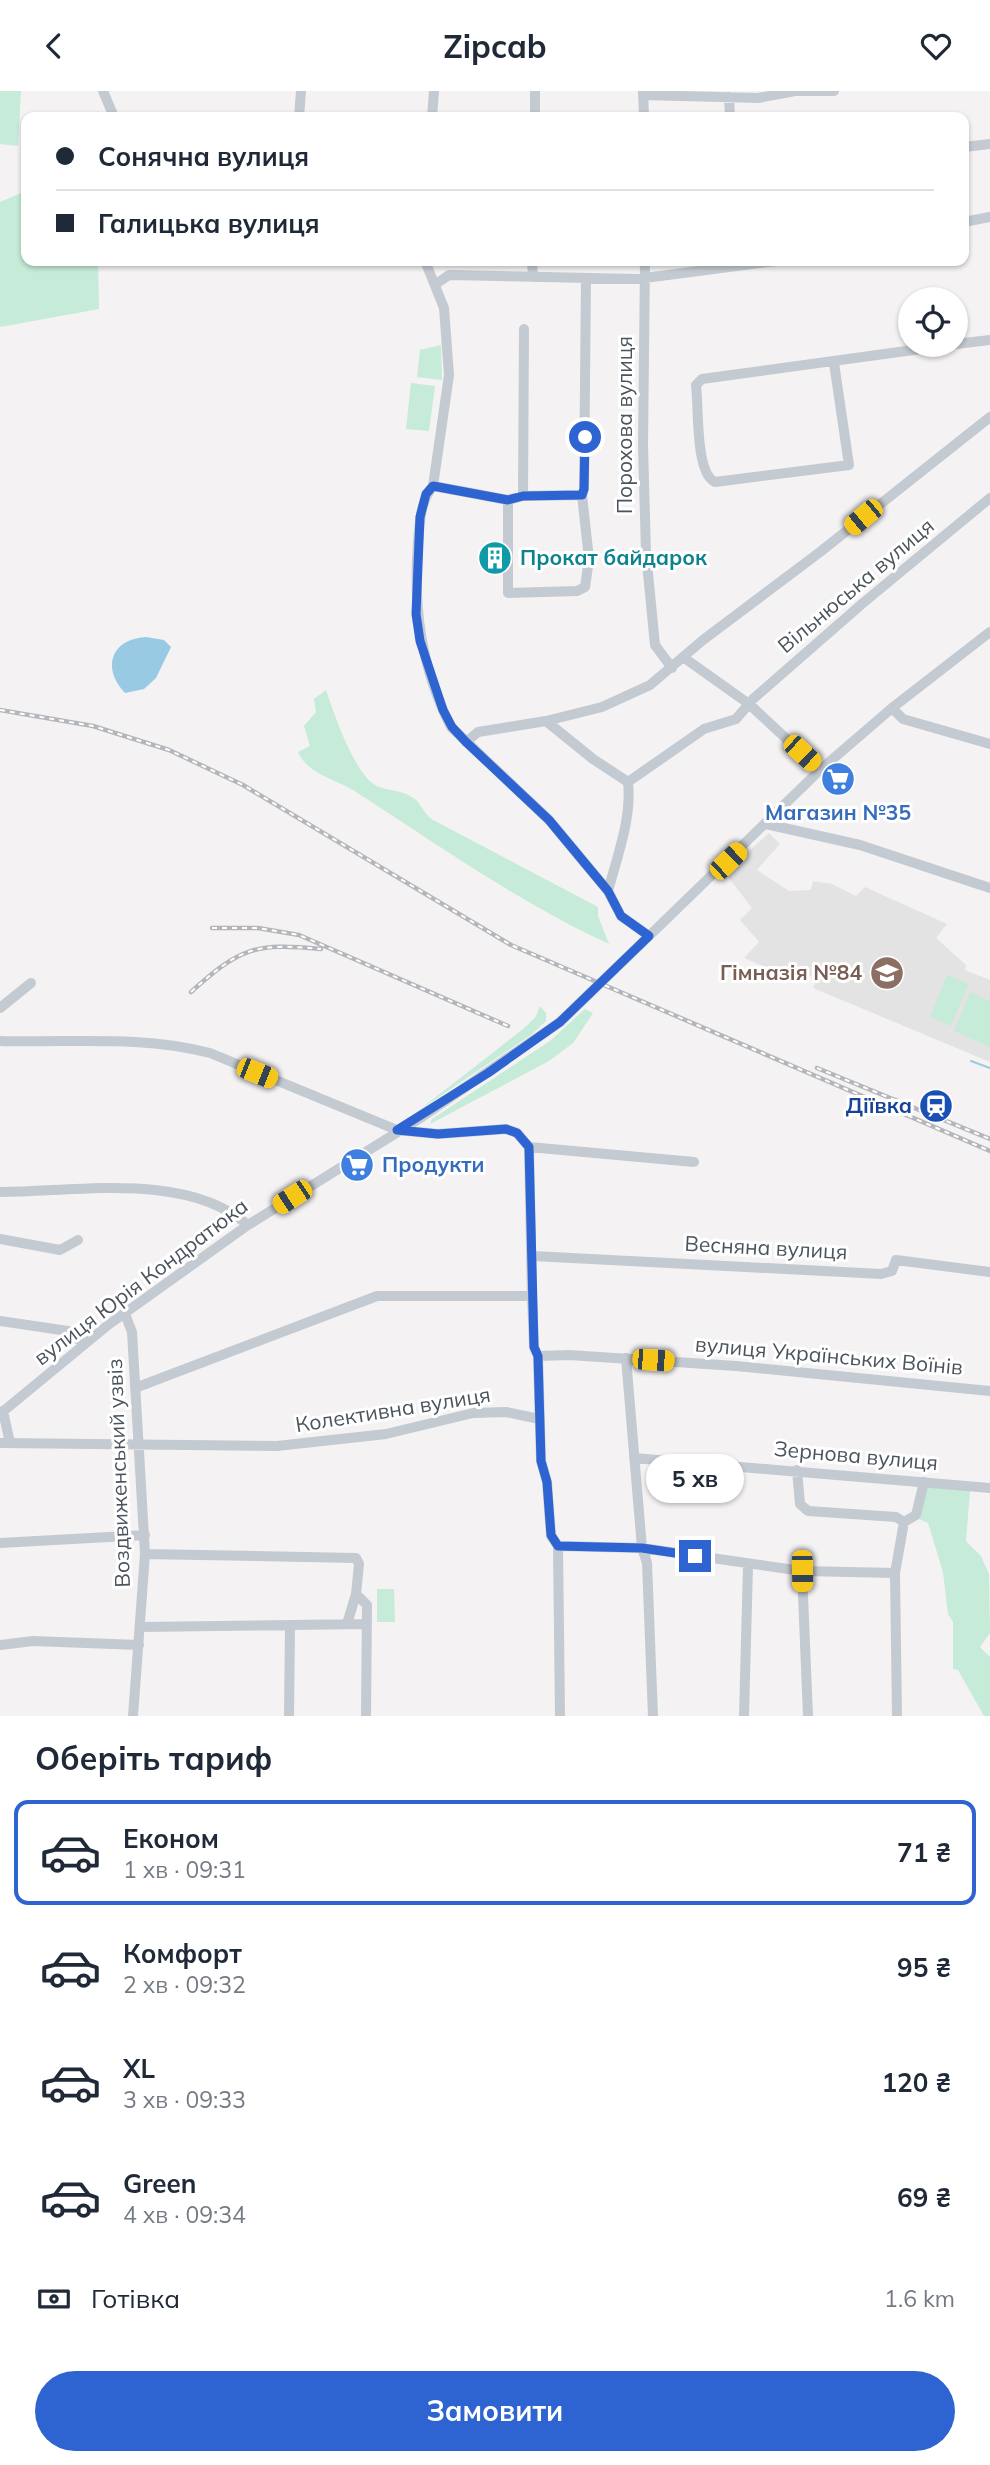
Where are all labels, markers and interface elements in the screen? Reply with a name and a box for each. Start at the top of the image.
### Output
text: Zipcab [443,26,547,66]
icon: back [35,27,73,65]
icon: heart [917,27,955,65]
text: Сонячна вулиця [98,140,309,173]
text: Галицька вулиця [98,207,320,240]
map controls [898,287,968,357]
button: locate [898,287,968,357]
street label: Порохова вулиця [611,336,637,514]
route start [569,421,601,453]
car [841,495,886,539]
street label: Вільнюська вулиця [772,512,939,658]
building icon: Прокат байдарок [476,539,514,577]
place label: Прокат байдарок [520,544,708,570]
car [780,731,825,775]
supermarket icon: Магазин №35 [819,760,857,798]
place label: Магазин №35 [765,799,911,825]
car [706,839,751,883]
school or university icon: Гімназія №84 [868,954,906,992]
place label: Гімназія №84 [720,959,862,985]
car [234,1055,281,1091]
station icon: Діївка [917,1087,955,1125]
place label: Діївка [846,1092,912,1118]
supermarket icon: Продукти [338,1146,376,1184]
place label: Продукти [382,1151,484,1177]
car [269,1177,316,1217]
street label: вулиця Юрія Кондратюка [28,1192,252,1370]
street label: Весняна вулиця [684,1230,848,1264]
street label: вулиця Українських Воїнів [694,1330,964,1380]
car [632,1348,675,1372]
street label: Воздвиженський узвіз [101,1358,135,1588]
street label: Колективна вулиця [293,1381,492,1437]
street label: Зернова вулиця [773,1435,939,1475]
callout: 5 хв [646,1455,744,1503]
text: 5 хв [672,1464,718,1493]
route end [679,1540,711,1572]
car [792,1550,813,1592]
text: Оберіть тариф [35,1738,272,1778]
icon: car [39,1821,102,1884]
text: Економ [123,1822,219,1855]
text: 71 ₴ [897,1836,951,1869]
text: 1 хв · 09:31 [123,1855,246,1884]
icon: car [39,1936,102,1999]
text: Комфорт [123,1937,242,1970]
text: 95 ₴ [897,1951,951,1984]
text: 2 хв · 09:32 [123,1970,246,1999]
icon: car [39,2051,102,2114]
text: XL [123,2052,155,2085]
text: 120 ₴ [881,2066,951,2099]
text: 3 хв · 09:33 [123,2085,246,2114]
icon: car [39,2166,102,2229]
text: Green [123,2167,196,2200]
text: 69 ₴ [897,2181,951,2214]
text: 4 хв · 09:34 [123,2200,246,2229]
icon: cash [35,2280,73,2318]
text: Готівка [91,2282,180,2315]
text: 1.6 km [884,2284,955,2313]
button: Замовити [35,2371,955,2451]

